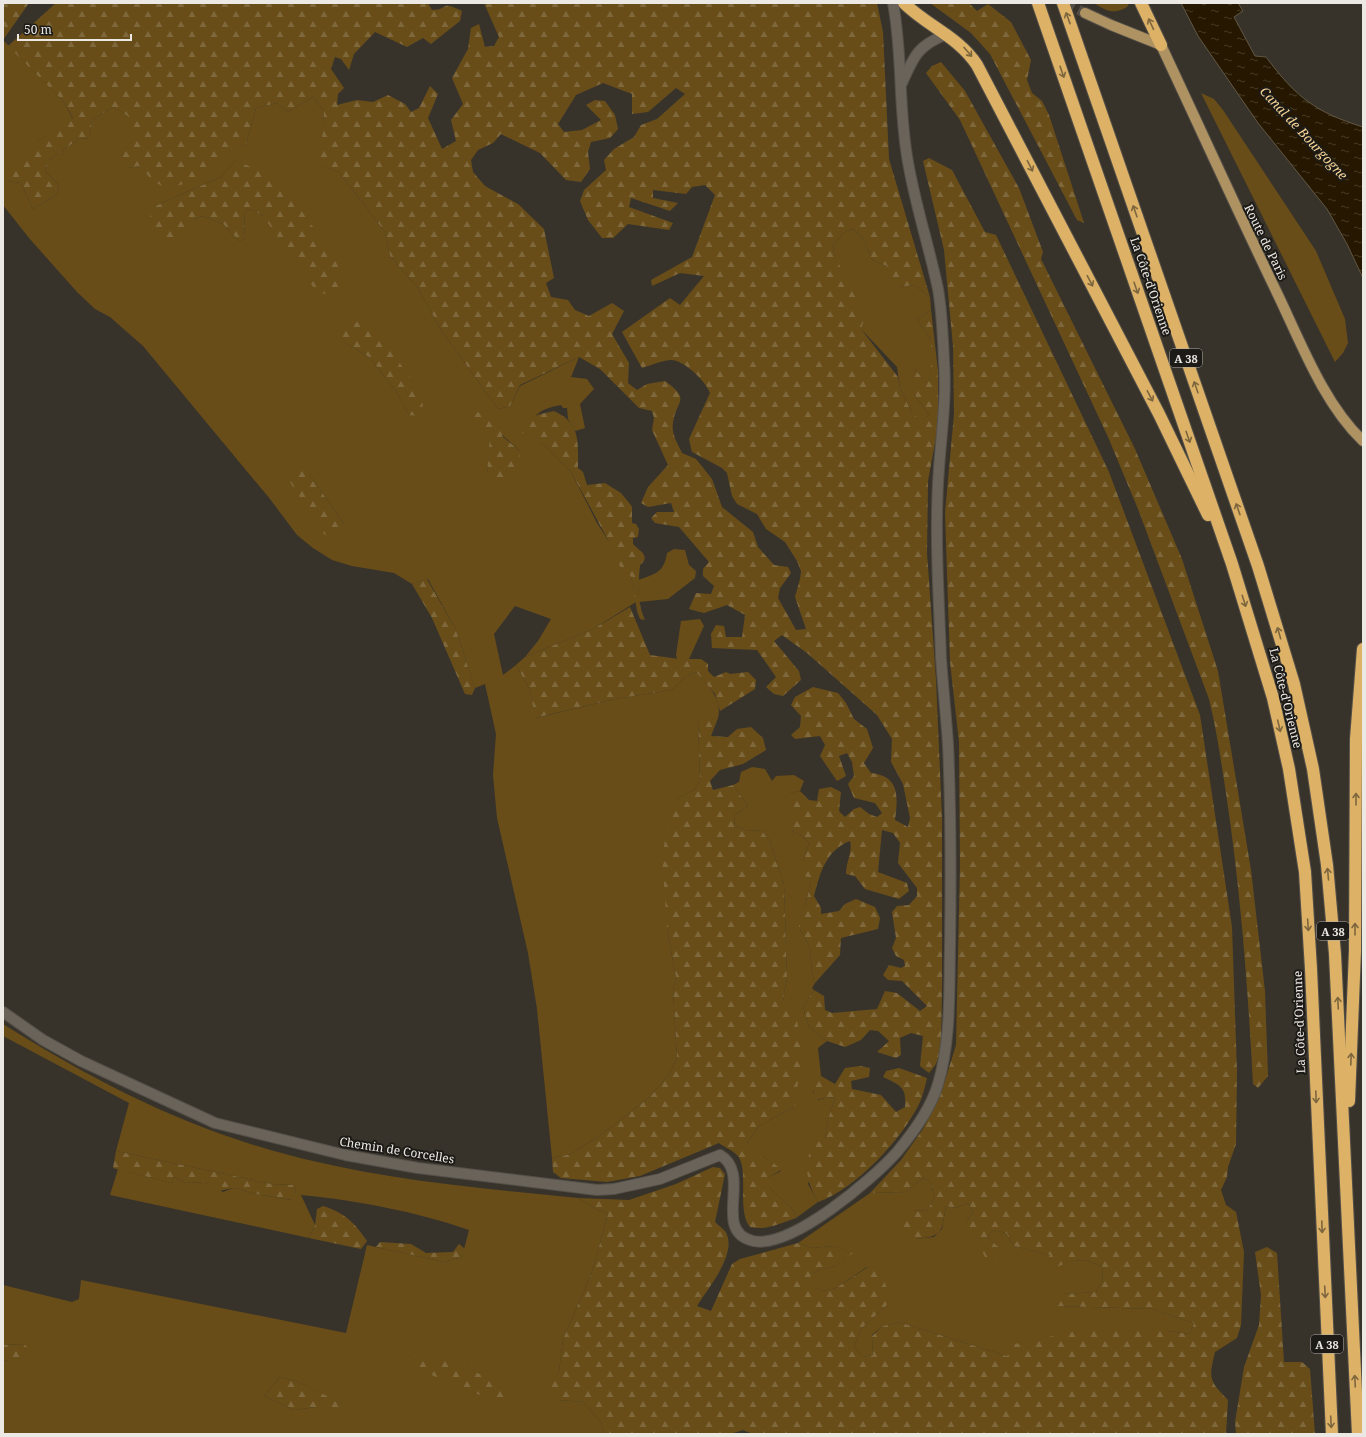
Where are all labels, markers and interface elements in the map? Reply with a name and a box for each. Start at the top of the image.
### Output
one-way arrow [1064,13,1072,25]
scale bar [18,16,131,42]
one-way arrow [1147,18,1154,30]
text: 50 m [24,21,52,38]
one-way arrow [963,47,972,57]
one-way arrow [1058,66,1066,78]
water label: Canal de Bourgogne [1256,82,1352,184]
one-way arrow [1027,160,1034,172]
street label: Route de Paris [1240,201,1292,283]
one-way arrow [1131,204,1138,217]
street label: La Côte-d'Orienne [1126,235,1176,337]
one-way arrow [1087,275,1094,287]
one-way arrow [1133,281,1141,293]
road number: A 38 [1170,349,1202,367]
one-way arrow [1191,381,1199,393]
one-way arrow [1147,390,1154,402]
one-way arrow [1185,430,1192,443]
one-way arrow [1234,503,1241,516]
one-way arrow [1241,595,1249,607]
one-way arrow [1275,627,1282,640]
street label: La Côte-d'Orienne [1265,646,1307,750]
one-way arrow [1276,719,1284,732]
one-way arrow [1352,793,1360,806]
one-way arrow [1324,868,1332,881]
one-way arrow [1305,918,1312,931]
road number: A 38 [1317,922,1349,940]
one-way arrow [1351,923,1359,936]
street label: La Côte-d'Orienne [1289,970,1309,1074]
one-way arrow [1334,997,1341,1010]
one-way arrow [1347,1053,1355,1066]
one-way arrow [1313,1090,1320,1103]
street label: Chemin de Corcelles [338,1133,456,1167]
one-way arrow [1318,1220,1325,1233]
one-way arrow [1321,1285,1328,1298]
road number: A 38 [1311,1335,1343,1353]
one-way arrow [1352,1375,1359,1388]
one-way arrow [1328,1415,1335,1428]

